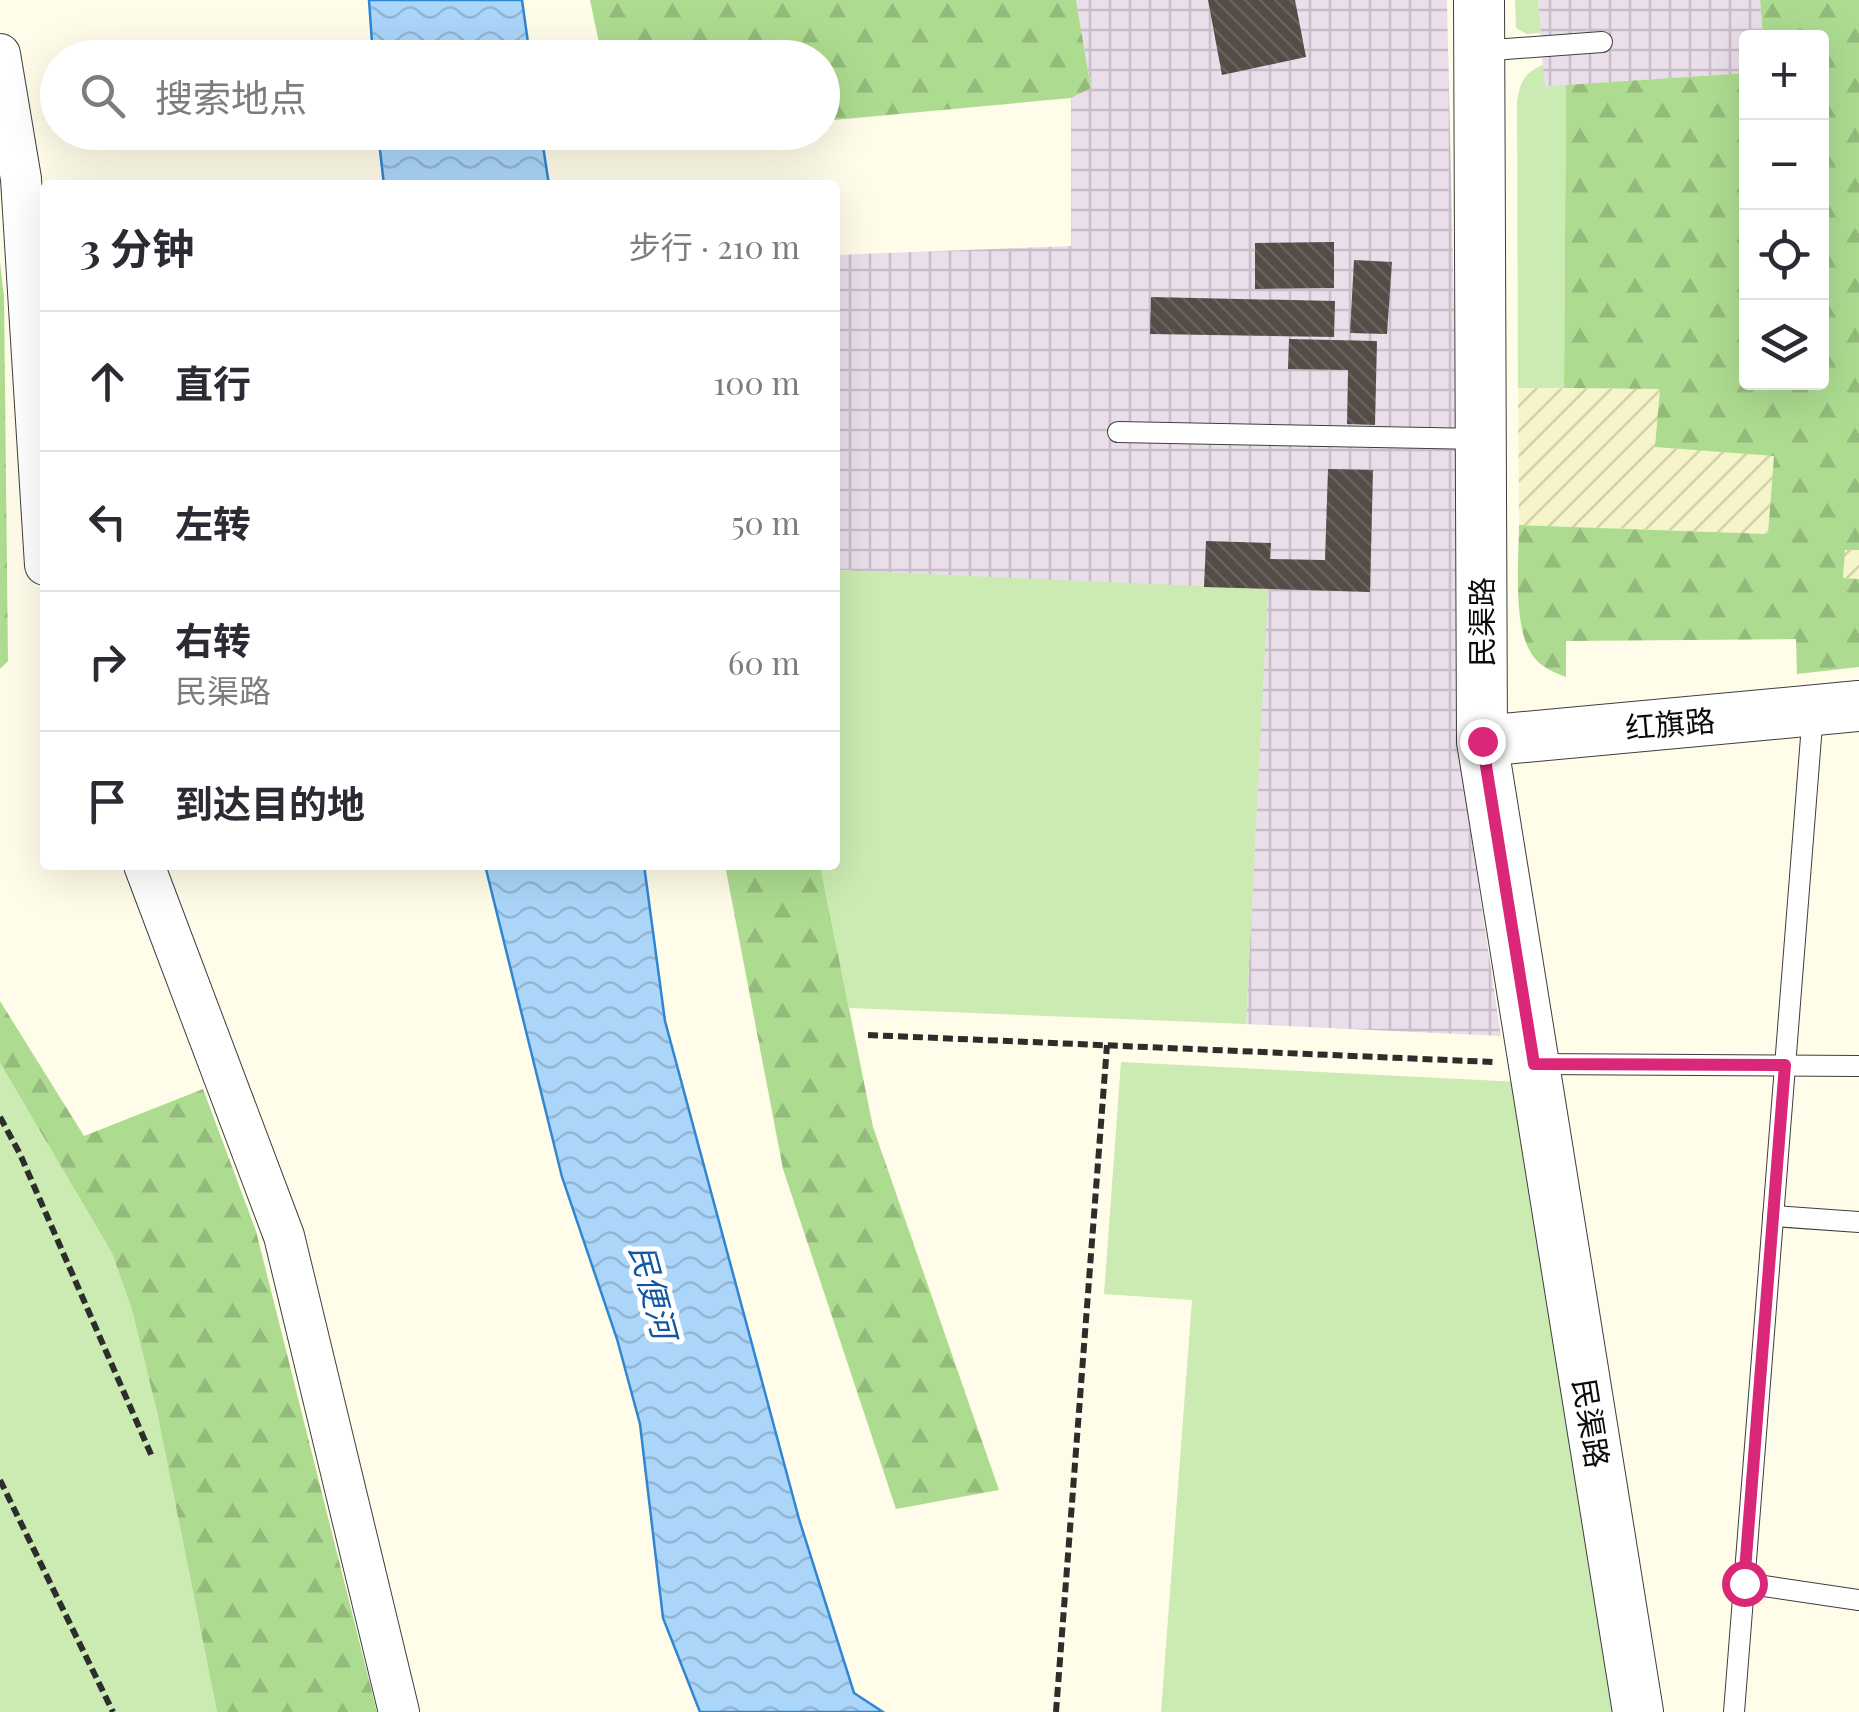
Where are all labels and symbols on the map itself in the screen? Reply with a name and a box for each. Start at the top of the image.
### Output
street label: 民渠路 [1461,577,1501,667]
street label: 红旗路 [1623,699,1717,747]
route end [1460,719,1506,765]
water label: 民便河 [622,1239,690,1349]
street label: 民渠路 [1565,1375,1619,1471]
route start [1722,1561,1768,1607]

